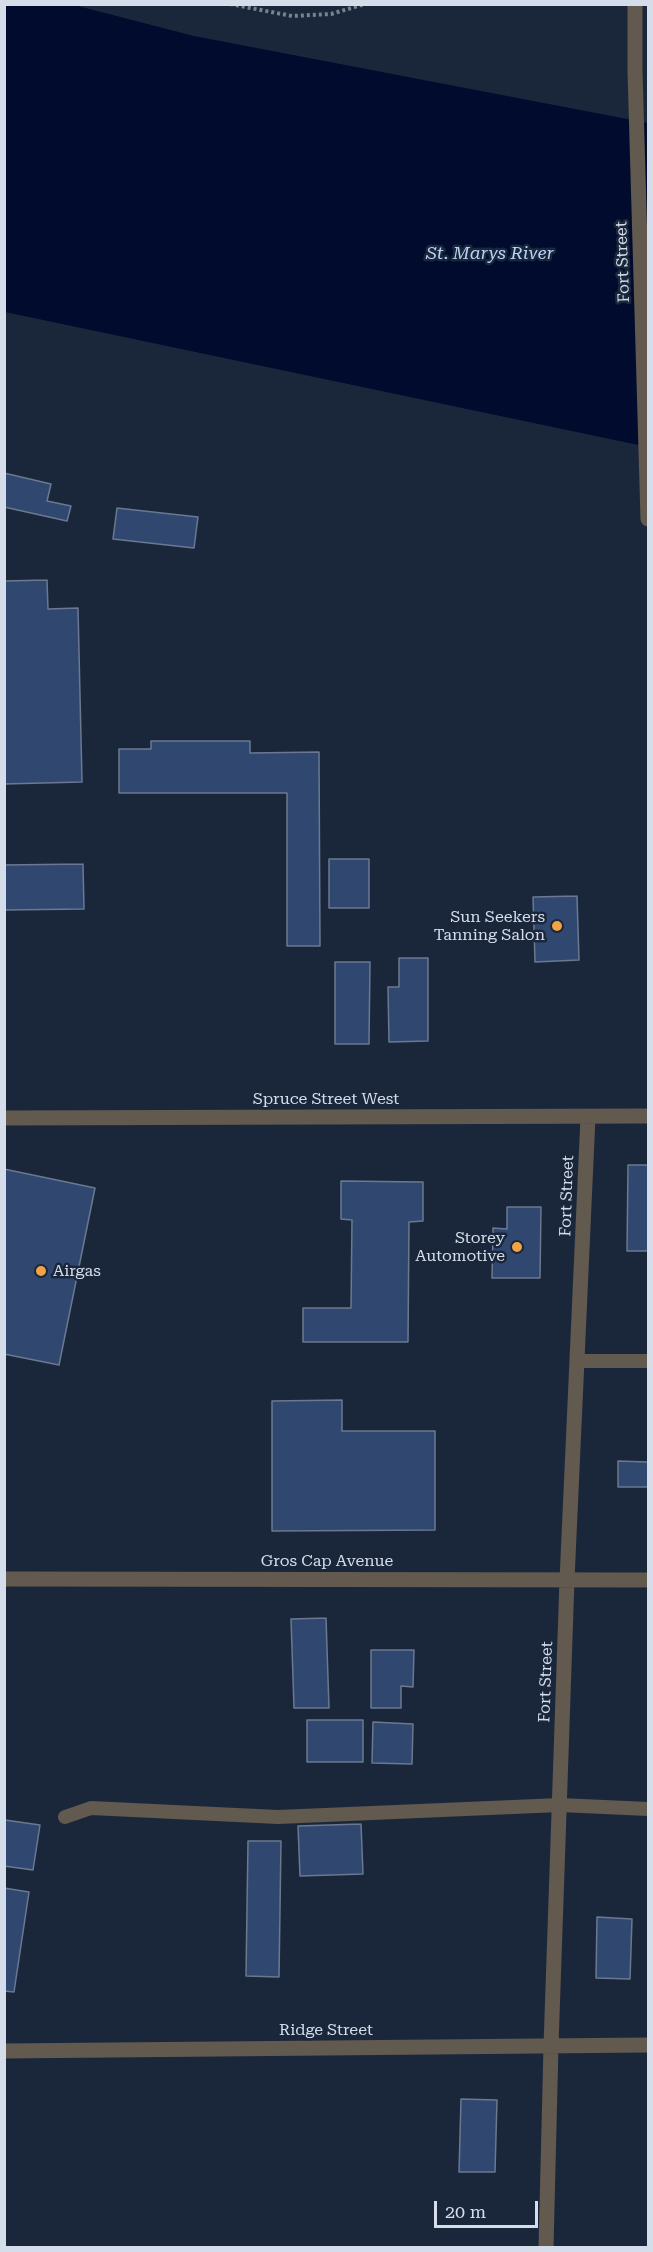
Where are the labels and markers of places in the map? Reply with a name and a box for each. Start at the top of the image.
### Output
place label: Sun Seekers Tanning Salon [434,907,545,945]
marker: Sun Seekers Tanning Salon [550,919,564,933]
place label: Storey Automotive [415,1228,505,1266]
marker: Storey Automotive [510,1240,524,1254]
place label: Airgas [53,1261,101,1281]
marker: Airgas [34,1264,48,1278]

